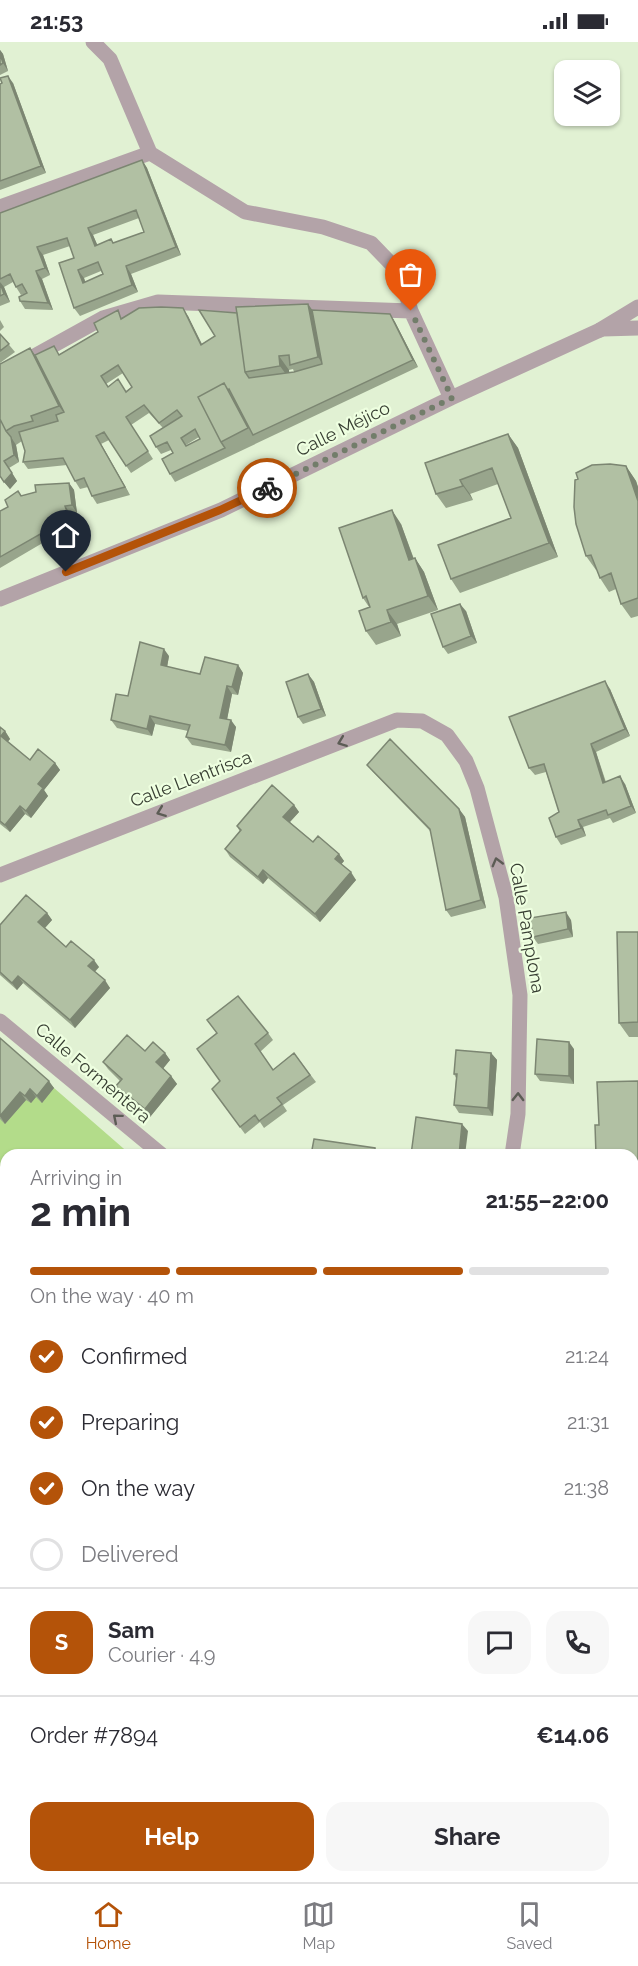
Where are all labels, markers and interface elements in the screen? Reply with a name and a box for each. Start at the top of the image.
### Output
text: 21:53 [30,8,83,34]
map controls [554,60,620,126]
button: layers [554,60,620,126]
pin [385,249,436,311]
icon: bag [394,258,427,291]
street label: Calle Méjico [292,397,393,460]
courier [237,458,297,518]
icon: bike [251,472,284,505]
pin [40,510,91,572]
icon: home [49,519,82,552]
one-way arrow [338,734,348,747]
street label: Calle Llentrisca [127,746,254,811]
one-way arrow [156,805,166,818]
one-way arrow [491,857,504,867]
street label: Calle Pamplona [506,861,549,995]
street label: Calle Formentera [31,1018,155,1127]
one-way arrow [512,1092,524,1101]
one-way arrow [112,1114,123,1125]
text: Arriving in [30,1166,122,1190]
text: 21:55–22:00 [485,1187,609,1213]
text: 2 min [30,1189,131,1235]
text: On the way · 40 m [30,1284,194,1308]
icon: check [30,1340,63,1373]
text: Confirmed [81,1343,188,1369]
text: 21:24 [565,1344,609,1368]
icon: check [30,1406,63,1439]
text: Preparing [81,1409,179,1435]
text: 21:31 [567,1410,609,1434]
icon: check [30,1472,63,1505]
text: On the way [81,1475,195,1501]
text: 21:38 [564,1476,609,1500]
text: Delivered [81,1541,179,1567]
button: chat [468,1611,531,1674]
button: phone [546,1611,609,1674]
text: Sam [108,1617,155,1643]
text: S [55,1629,68,1655]
text: Courier · 4.9 [108,1643,216,1667]
text: Order #7894 [30,1722,158,1748]
text: €14.06 [536,1722,609,1748]
button: Help [30,1802,314,1871]
button: Share [326,1802,609,1871]
tab: Home [86,1898,131,1953]
tab: Map [302,1898,335,1953]
tab: Saved [507,1898,552,1953]

